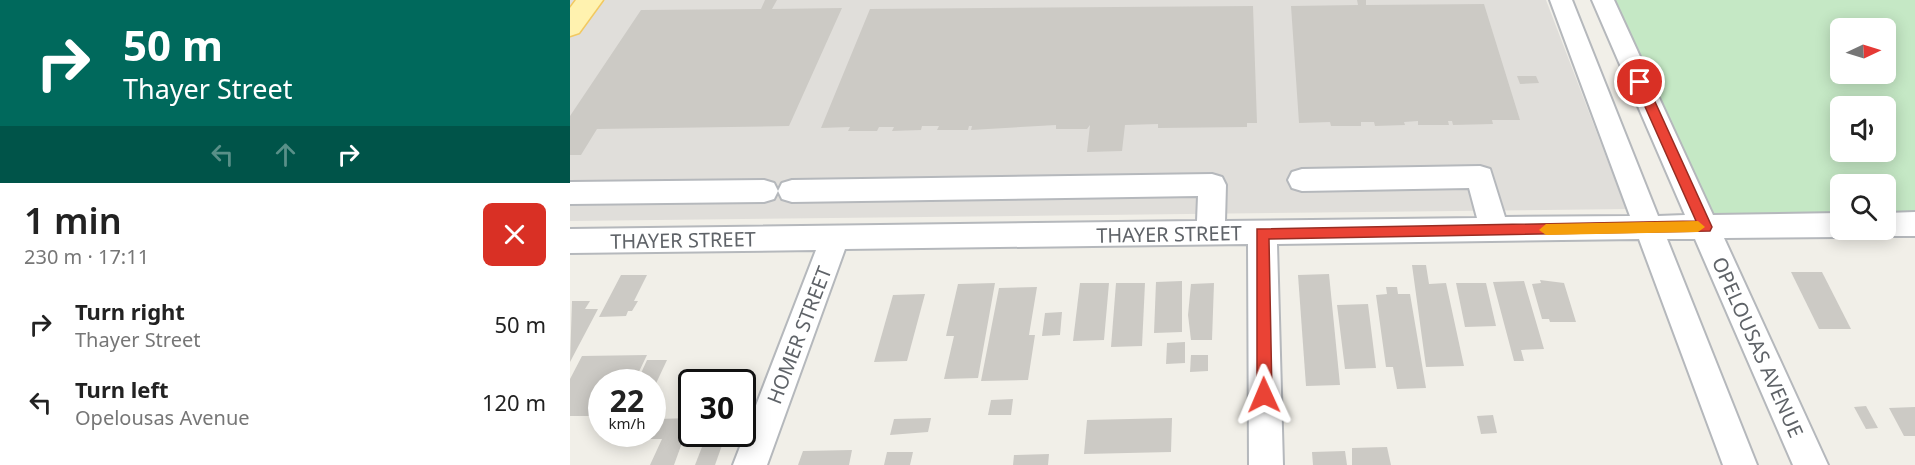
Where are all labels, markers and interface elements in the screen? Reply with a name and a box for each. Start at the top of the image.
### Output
text: 50 m [123,16,223,73]
north arrow [1830,18,1896,84]
map controls [1830,18,1896,240]
icon: right [24,24,102,102]
pin [1614,56,1665,107]
icon: arrive [1623,65,1656,98]
text: Thayer Street [123,70,292,107]
button: sound [1830,96,1896,162]
icon: left [206,138,239,171]
icon: ahead [269,138,302,171]
icon: right [332,138,365,171]
button: search [1830,174,1896,240]
text: 1 min [24,196,122,245]
button: close [483,203,546,266]
street label: THAYER STREET [1096,219,1242,249]
street label: THAYER STREET [610,225,756,255]
text: 230 m · 17:11 [24,243,149,270]
street label: OPELOUSAS AVENUE [1706,252,1810,442]
street label: HOMER STREET [760,262,838,408]
text: Turn right [75,296,185,326]
icon: right [24,308,57,341]
text: 50 m [495,309,546,339]
text: Thayer Street [75,326,200,353]
position arrow [1232,363,1296,427]
speed limit sign: 30 [678,369,756,447]
text: Turn left [75,374,169,404]
text: 22 [610,380,644,421]
icon: left [24,386,57,419]
text: 120 m [482,387,546,417]
text: Opelousas Avenue [75,404,250,431]
text: km/h [609,413,645,433]

